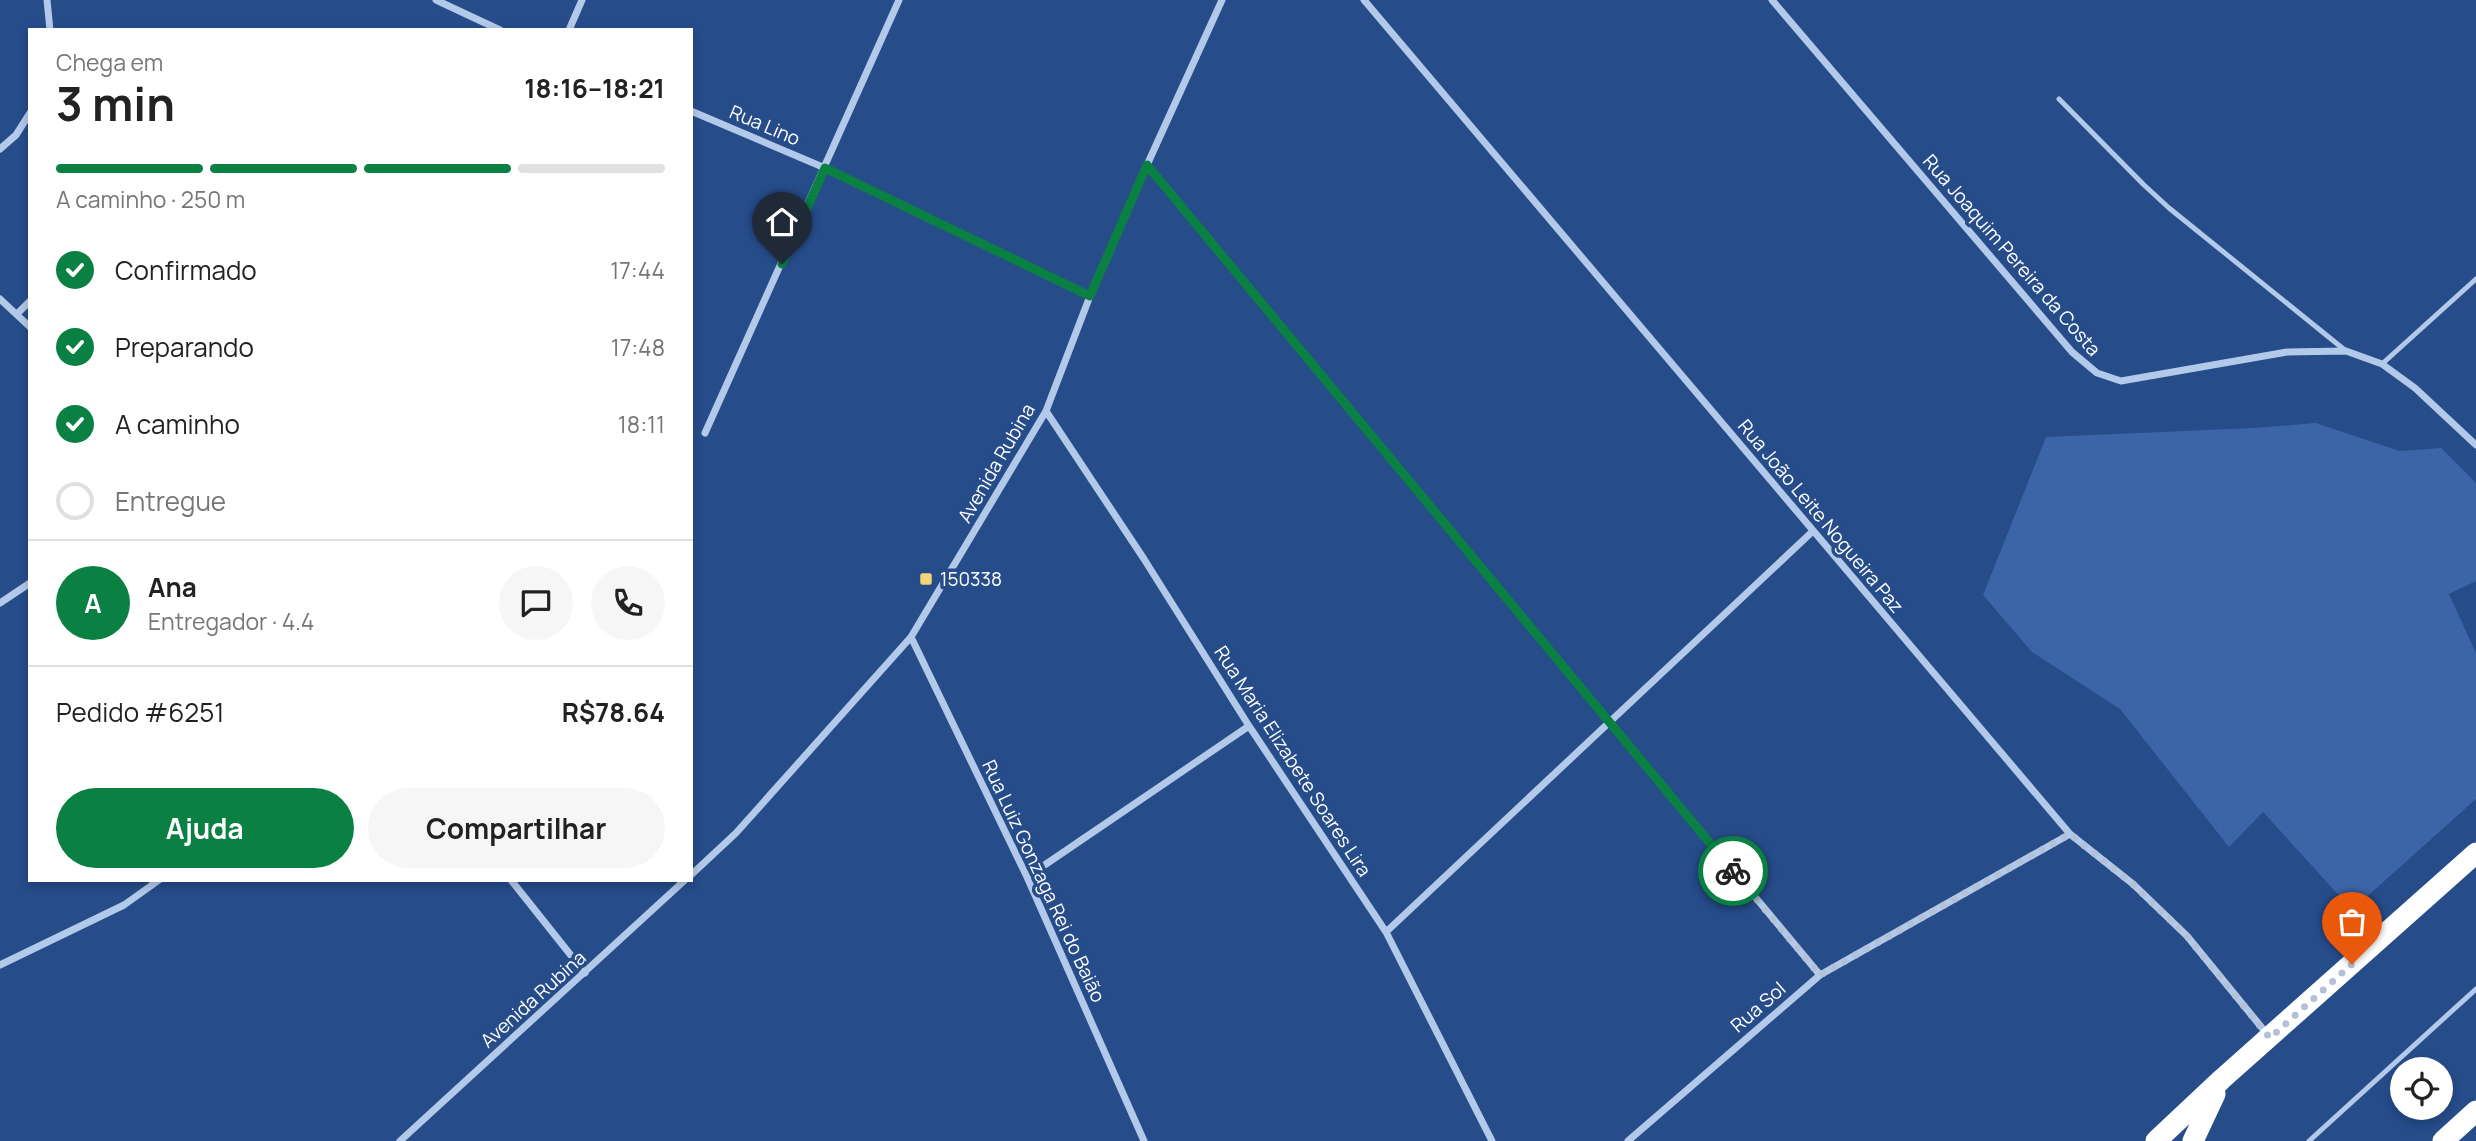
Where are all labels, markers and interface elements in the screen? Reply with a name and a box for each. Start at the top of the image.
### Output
text: Chega em [56,46,163,78]
text: 18:16–18:21 [524,70,665,106]
text: 3 min [56,72,175,135]
street label: Rua Lino [726,99,804,151]
street label: Rua Joaquim Pereira da Costa [1917,149,2107,361]
text: A caminho · 250 m [56,183,245,215]
pin [752,192,812,264]
icon: home [763,203,801,241]
icon: check [56,251,94,289]
text: Confirmado [115,252,257,288]
text: 17:44 [610,254,665,286]
icon: check [56,328,94,366]
text: Preparando [115,329,254,365]
text: 17:48 [611,331,665,363]
street label: Avenida Rubina [951,399,1041,527]
icon: check [56,405,94,443]
text: A caminho [115,406,240,442]
text: 18:11 [618,408,665,440]
street label: Rua João Leite Nogueira Paz [1732,414,1910,618]
text: Entregue [115,483,226,519]
button: chat [499,566,573,640]
button: phone [591,566,665,640]
place label: 150338 [940,566,1002,592]
text: Ana [148,569,197,605]
marker: 150338 [918,571,934,587]
text: A [84,585,102,621]
text: Entregador · 4.4 [148,605,314,637]
street label: Rua Maria Elizabete Soares Lira [1209,641,1377,881]
text: Pedido #6251 [56,694,224,730]
text: R$78.64 [562,694,665,730]
street label: Rua Luiz Gonzaga Rei do Baião [976,756,1112,1006]
button: Ajuda [56,788,354,868]
button: Compartilhar [368,788,665,868]
courier [1698,836,1768,906]
icon: bike [1714,852,1752,890]
pin [2322,892,2382,964]
icon: bag [2333,903,2371,941]
street label: Avenida Rubina [475,945,591,1053]
street label: Rua Sol [1725,976,1791,1038]
map controls [2390,1057,2453,1120]
button: locate [2390,1057,2453,1120]

